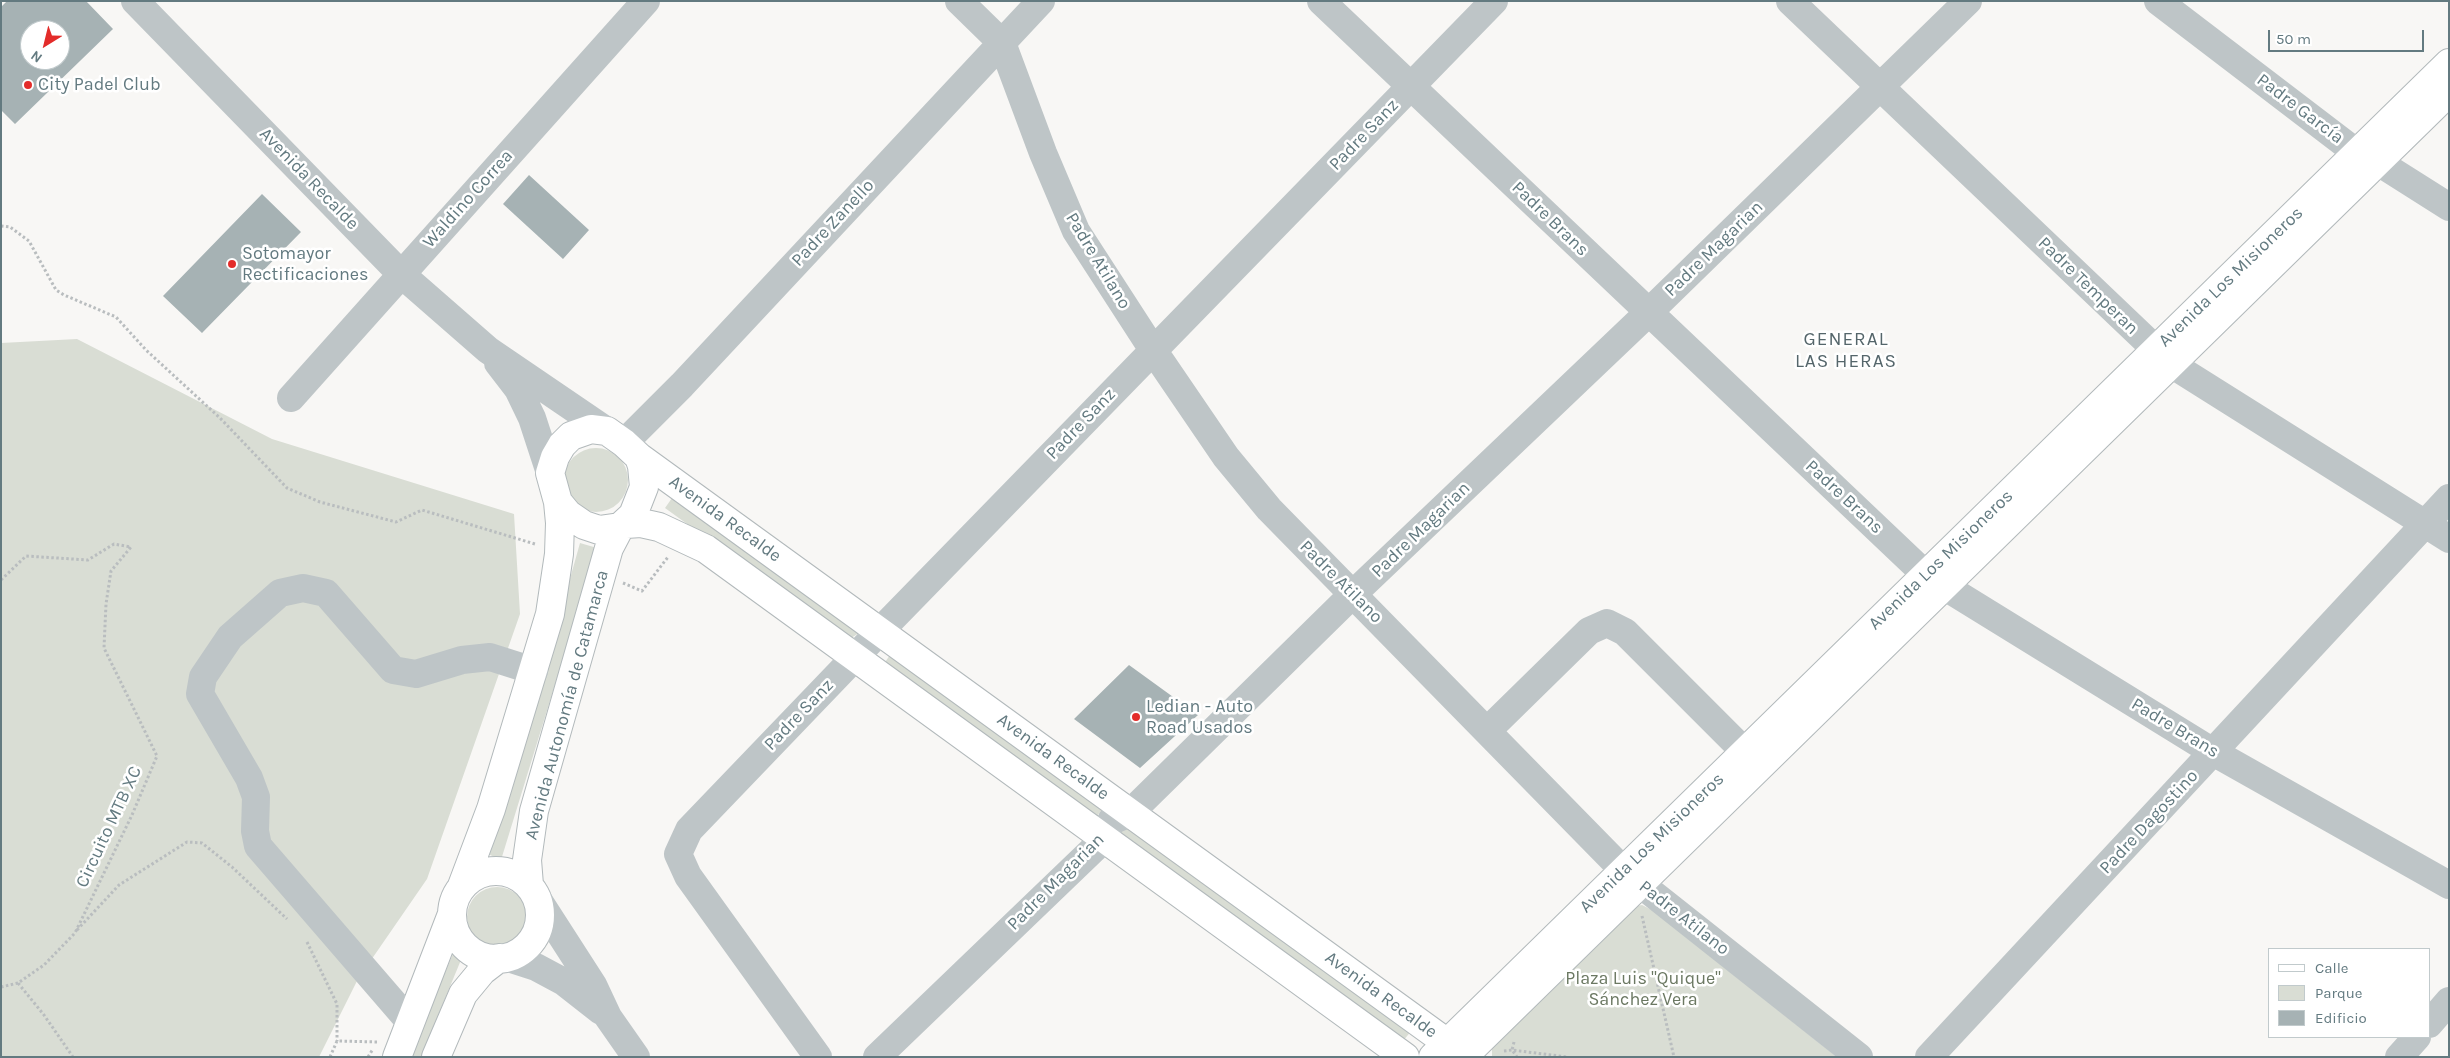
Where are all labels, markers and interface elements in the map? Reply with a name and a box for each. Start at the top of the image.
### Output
north arrow [20,20,70,70]
scale bar [2270,20,2426,52]
text: 50 m [2276,30,2311,48]
text: N [27,47,46,67]
street label: Padre García [2252,69,2348,149]
place label: City Padel Club [38,74,161,96]
marker: City Padel Club [22,79,34,91]
street label: Padre Sanz [1325,95,1403,175]
street label: Avenida Recalde [255,123,363,235]
street label: Waldino Correa [418,146,518,252]
street label: Padre Zanello [787,175,879,271]
street label: Padre Brans [1507,177,1593,261]
street label: Padre Magarian [1660,197,1768,301]
street label: Avenida Los Misioneros [2154,202,2308,352]
street label: Padre Atilano [1061,209,1135,313]
street label: Padre Temperan [2033,233,2143,339]
place label: Sotomayor Rectificaciones [242,243,368,286]
marker: Sotomayor Rectificaciones [226,258,238,270]
district label: GENERAL LAS HERAS [1794,329,1898,373]
street label: Padre Sanz [1042,384,1120,464]
street label: Padre Brans [1801,456,1887,538]
street label: Avenida Recalde [665,471,785,567]
street label: Padre Magarian [1367,478,1475,582]
street label: Avenida Los Misioneros [1864,485,2018,635]
street label: Padre Atilano [1295,536,1387,628]
street label: Avenida Autonomía de Catamarca [521,568,613,842]
street label: Padre Sanz [760,675,838,755]
street label: Padre Brans [2127,693,2223,763]
place label: Ledian - Auto Road Usados [1146,696,1253,739]
street label: Avenida Recalde [993,709,1113,805]
marker: Ledian - Auto Road Usados [1130,711,1142,723]
street label: Circuito MTB XC [71,763,147,891]
street label: Padre Dagostino [2095,765,2203,879]
street label: Avenida Los Misioneros [1575,768,1729,918]
street label: Padre Magarian [1003,829,1109,935]
street label: Padre Atilano [1635,876,1733,960]
street label: Avenida Recalde [1321,947,1441,1043]
legend [2268,948,2430,1038]
text: Calle [2315,959,2349,977]
park label: Plaza Luis "Quique" Sánchez Vera [1565,968,1721,1011]
text: Parque [2315,984,2363,1002]
text: Edificio [2315,1009,2367,1027]

